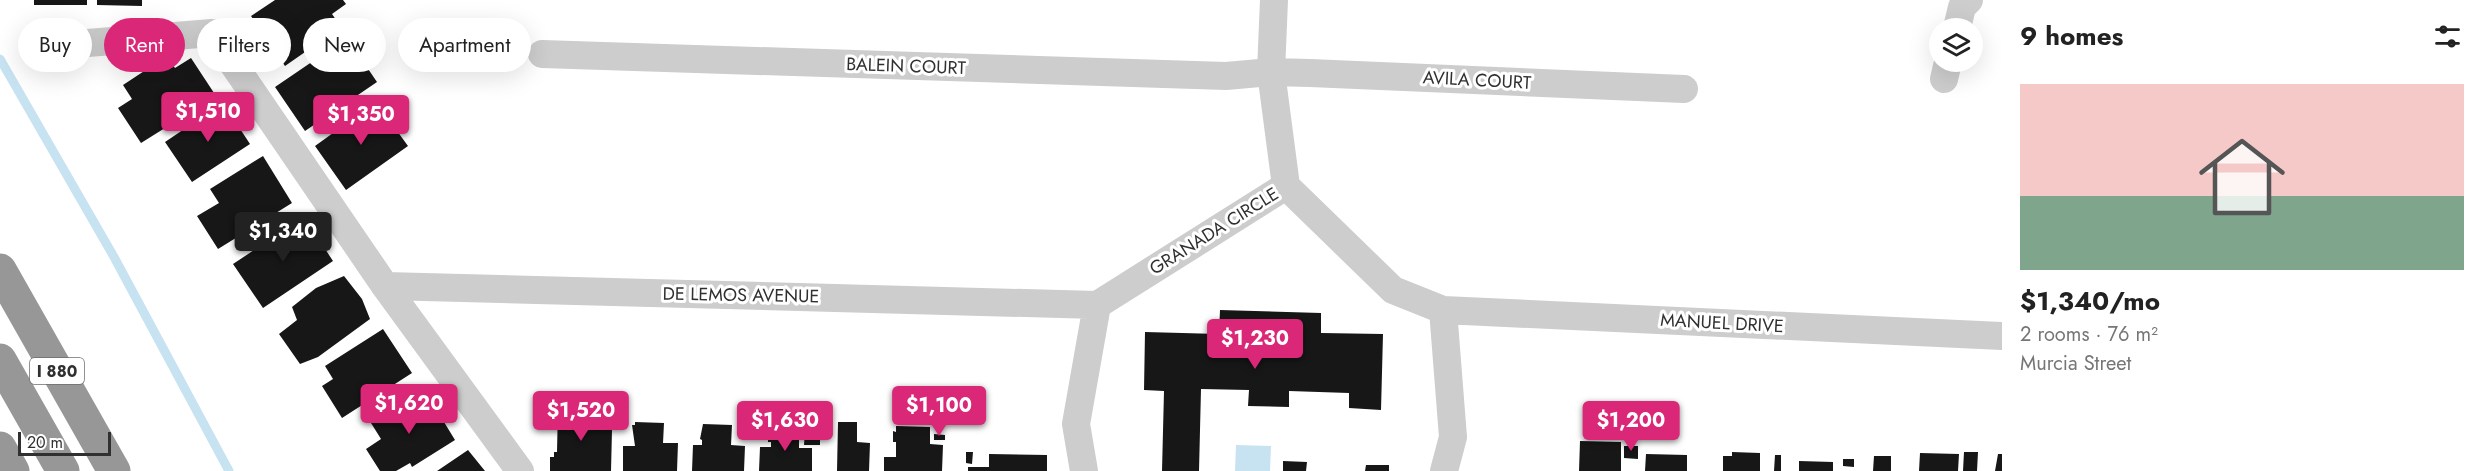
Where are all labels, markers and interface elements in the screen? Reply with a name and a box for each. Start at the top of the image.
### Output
text: 9 homes [2020,17,2123,55]
chip: Buy [18,18,92,72]
chip: Rent [104,18,185,72]
chip: Filters [197,18,291,72]
chip: New [303,18,386,72]
chip: Apartment [398,18,531,72]
map controls [1929,18,1983,72]
button: layers [1929,18,1983,72]
icon: filters [2431,20,2464,53]
street label: BALEIN COURT [846,51,967,81]
street label: AVILA COURT [1422,64,1533,96]
pin: $1,510 [159,92,257,143]
pin: $1,350 [312,95,410,146]
text: $1,510 [175,97,241,126]
text: $1,350 [327,100,395,129]
icon: home [2188,123,2296,231]
street label: GRANADA CIRCLE [1144,181,1284,281]
pin: $1,340 [234,212,332,263]
text: $1,340 [249,217,317,246]
street label: DE LEMOS AVENUE [662,281,820,309]
text: $1,340/mo [2020,282,2160,320]
street label: MANUEL DRIVE [1660,307,1784,339]
pin: $1,230 [1206,319,1304,370]
text: 2 rooms · 76 m² [2020,320,2158,349]
text: $1,230 [1221,324,1289,353]
text: Murcia Street [2020,349,2131,378]
road number: I 880 [30,358,84,384]
pin: $1,620 [360,384,458,435]
pin: $1,100 [890,386,988,437]
text: $1,620 [375,389,443,418]
pin: $1,520 [532,391,630,442]
text: $1,100 [906,391,972,420]
text: $1,520 [547,396,615,425]
pin: $1,630 [736,401,834,452]
pin: $1,200 [1582,401,1680,452]
text: $1,630 [751,406,819,435]
text: $1,200 [1597,406,1665,435]
scale bar [18,429,111,456]
text: 20 m [27,431,63,454]

